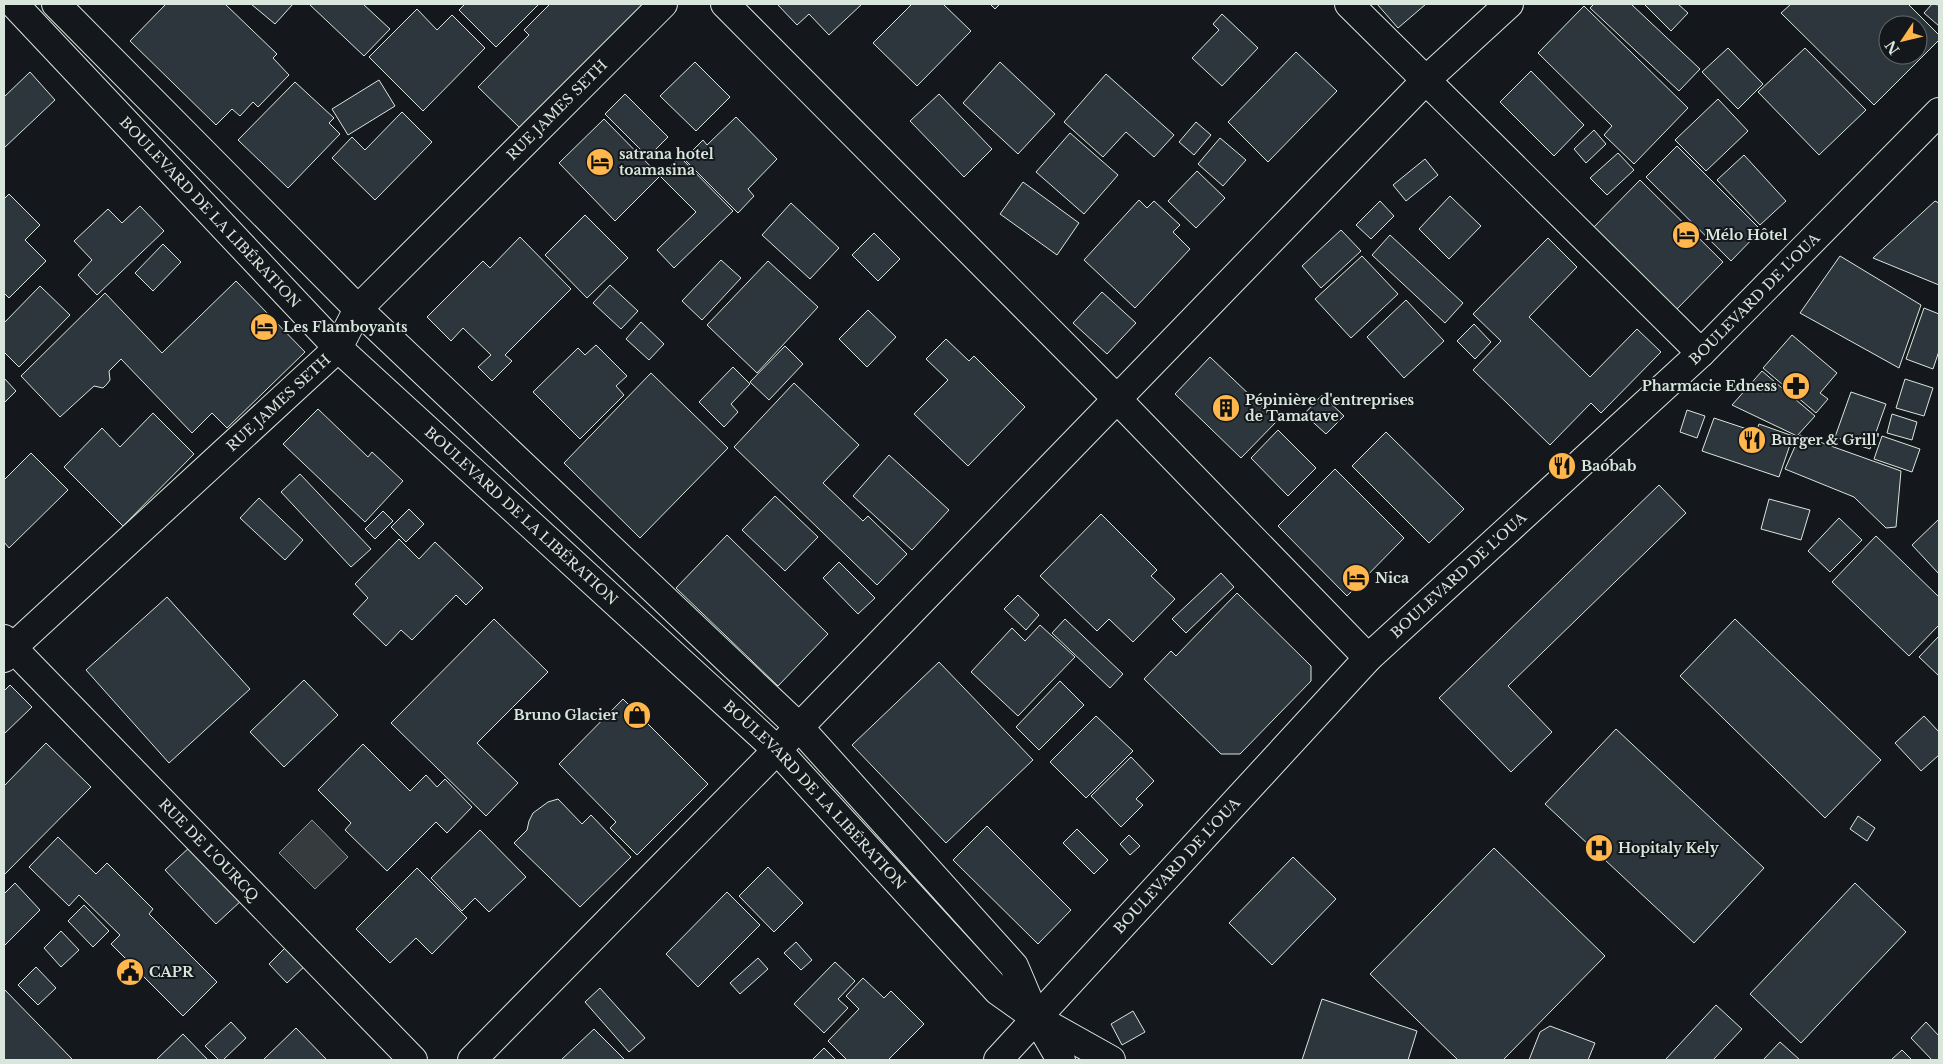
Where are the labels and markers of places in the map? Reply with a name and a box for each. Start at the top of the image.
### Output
place label: satrana hotel toamasina [619,145,714,179]
hotel icon: satrana hotel toamasina [585,147,615,177]
hotel icon: Mélo Hôtel [1671,220,1701,250]
place label: Mélo Hôtel [1705,226,1788,244]
hotel icon: Les Flamboyants [249,312,279,342]
place label: Les Flamboyants [283,318,408,336]
pharmacy icon: Pharmacie Edness [1781,371,1811,401]
place label: Pharmacie Edness [1642,377,1777,395]
place label: Pépinière d'entreprises de Tamatave [1245,391,1415,425]
building icon: Pépinière d'entreprises de Tamatave [1211,393,1241,423]
restaurant icon: Burger & Grill' [1737,425,1767,455]
place label: Burger & Grill' [1771,431,1879,449]
restaurant icon: Baobab [1547,451,1577,481]
place label: Baobab [1581,457,1636,475]
hotel icon: Nica [1341,563,1371,593]
place label: Nica [1375,569,1409,587]
shop icon: Bruno Glacier [622,700,652,730]
place label: Bruno Glacier [513,706,618,724]
hospital icon: Hopitaly Kely [1584,833,1614,863]
place label: Hopitaly Kely [1618,839,1720,857]
public building icon: CAPR [115,957,145,987]
place label: CAPR [149,963,194,981]

